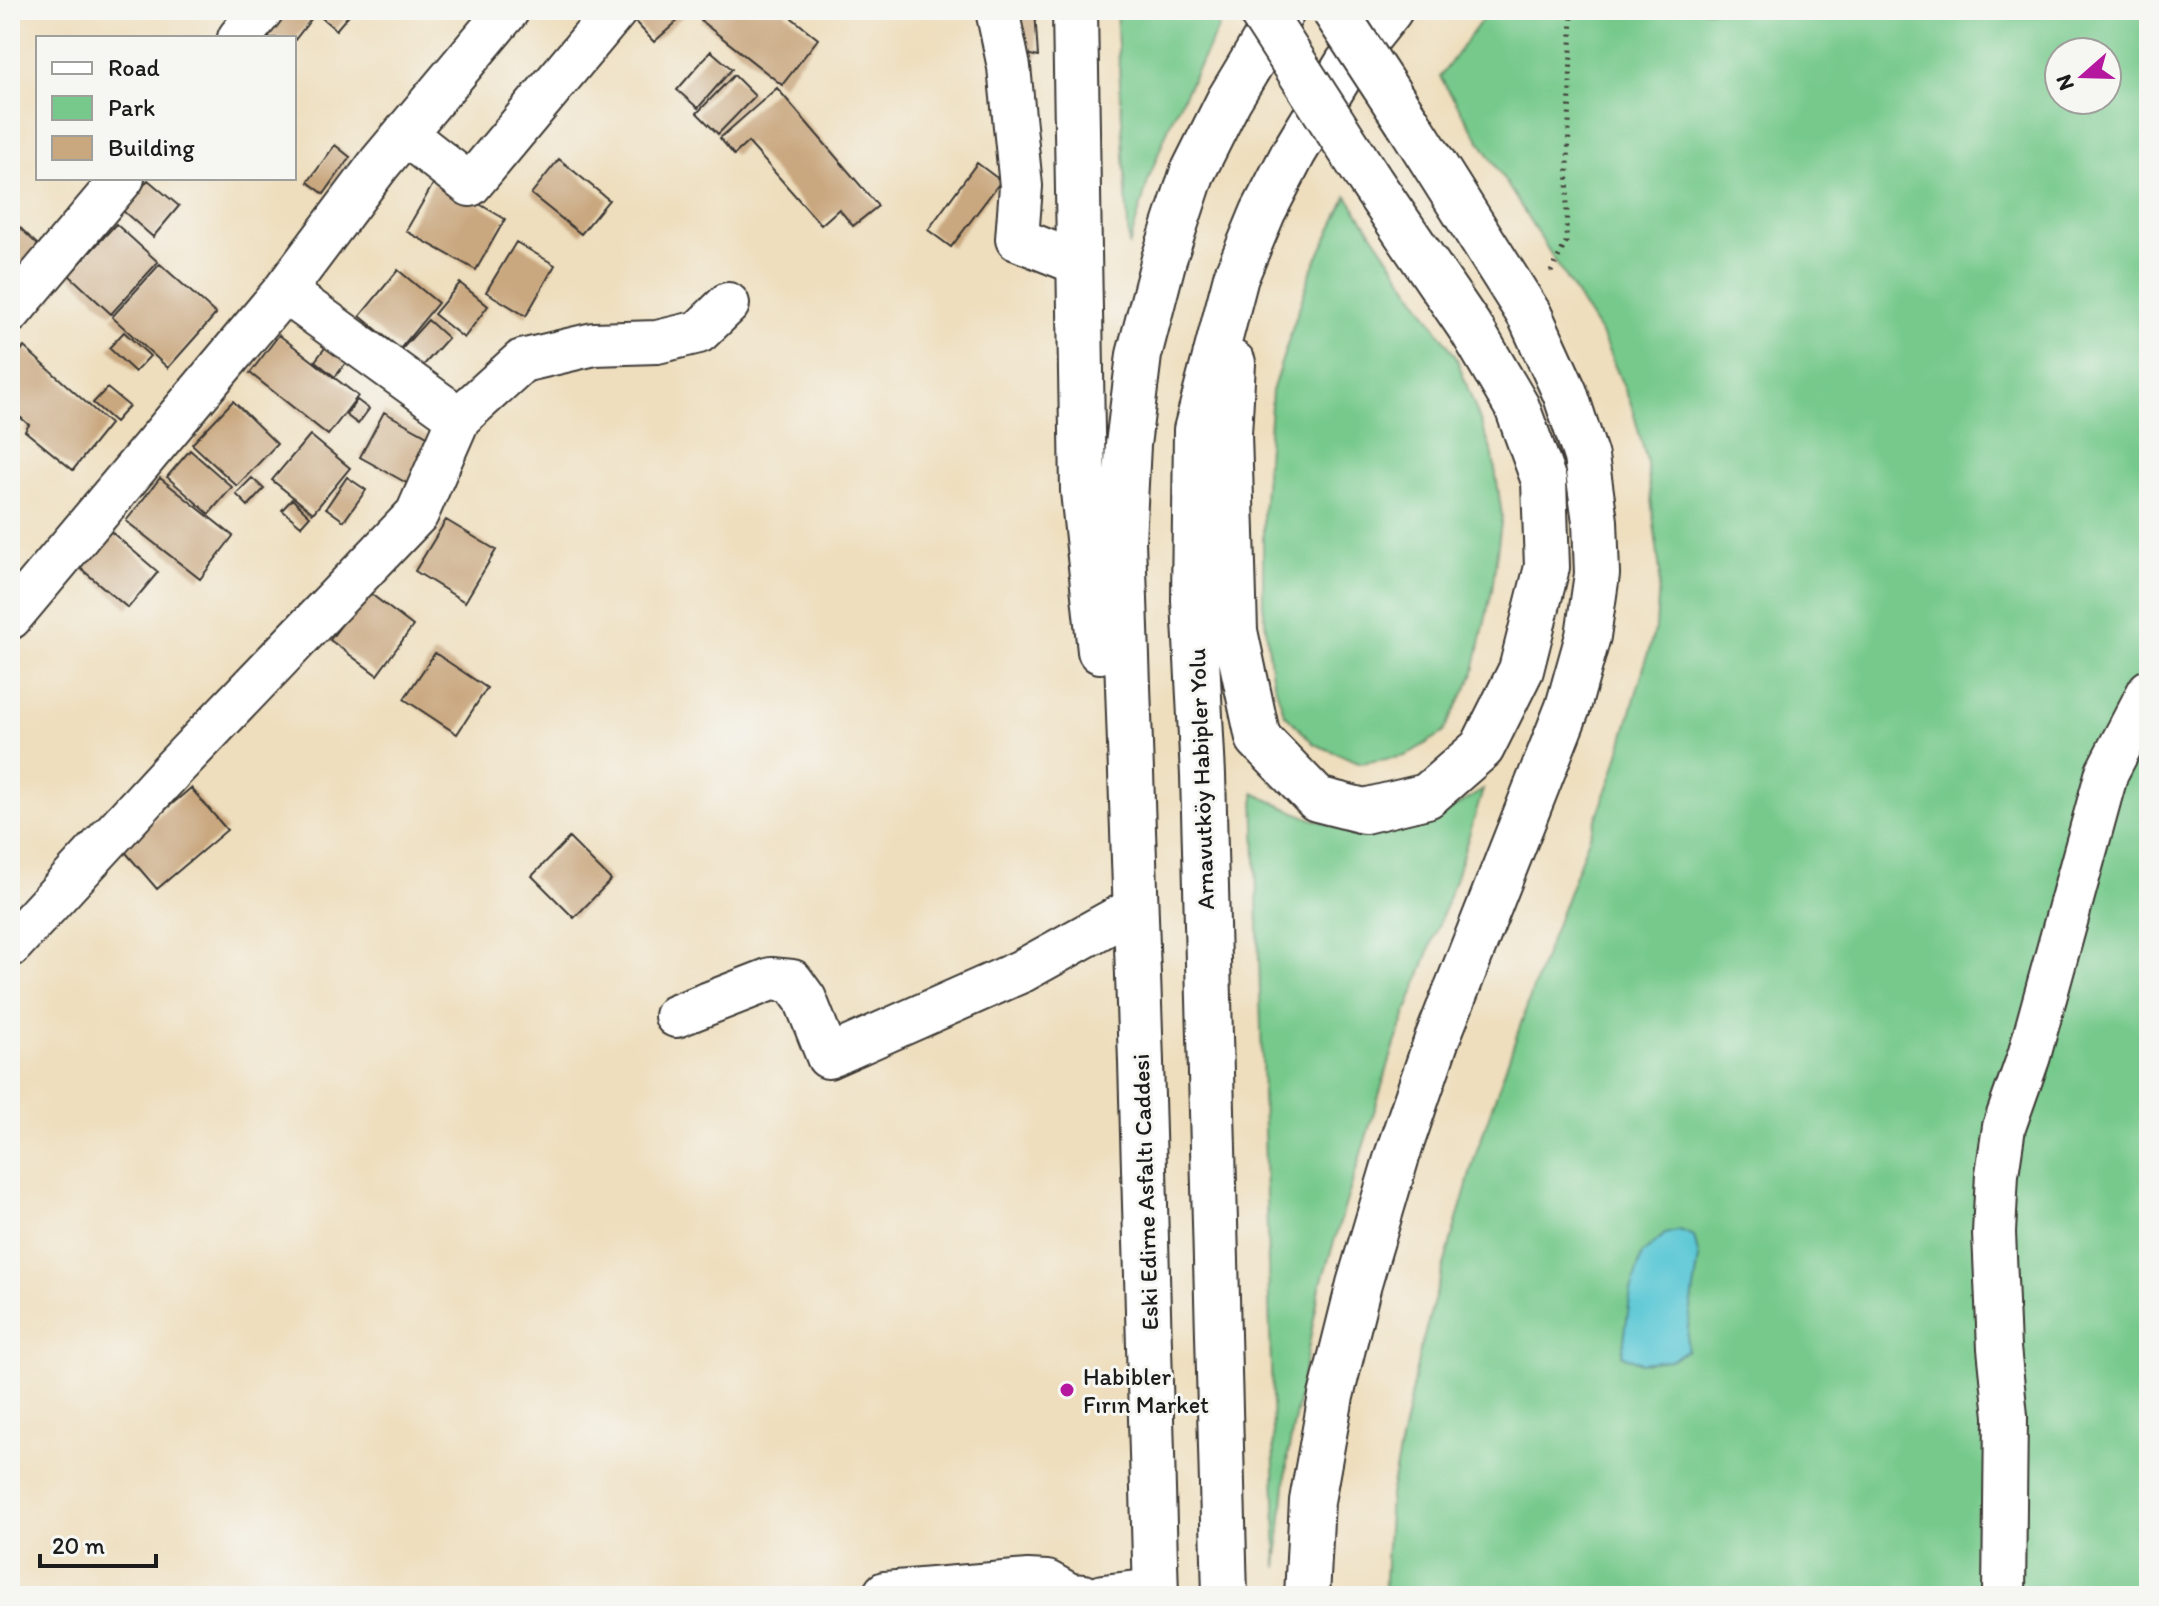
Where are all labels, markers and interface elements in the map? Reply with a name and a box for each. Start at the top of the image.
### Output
legend [36,36,296,180]
north arrow [2043,36,2123,116]
text: Road [108,53,160,82]
text: N [2049,71,2080,94]
text: Park [108,93,155,122]
text: Building [108,133,195,162]
street label: Arnavutköy Habipler Yolu [1182,648,1220,910]
street label: Eski Edirne Asfaltı Caddesi [1126,1053,1164,1331]
place label: Habibler Fırın Market [1083,1362,1209,1419]
marker: Habibler Fırın Market [1058,1381,1076,1399]
scale bar [40,1518,156,1568]
text: 20 m [52,1531,105,1560]

